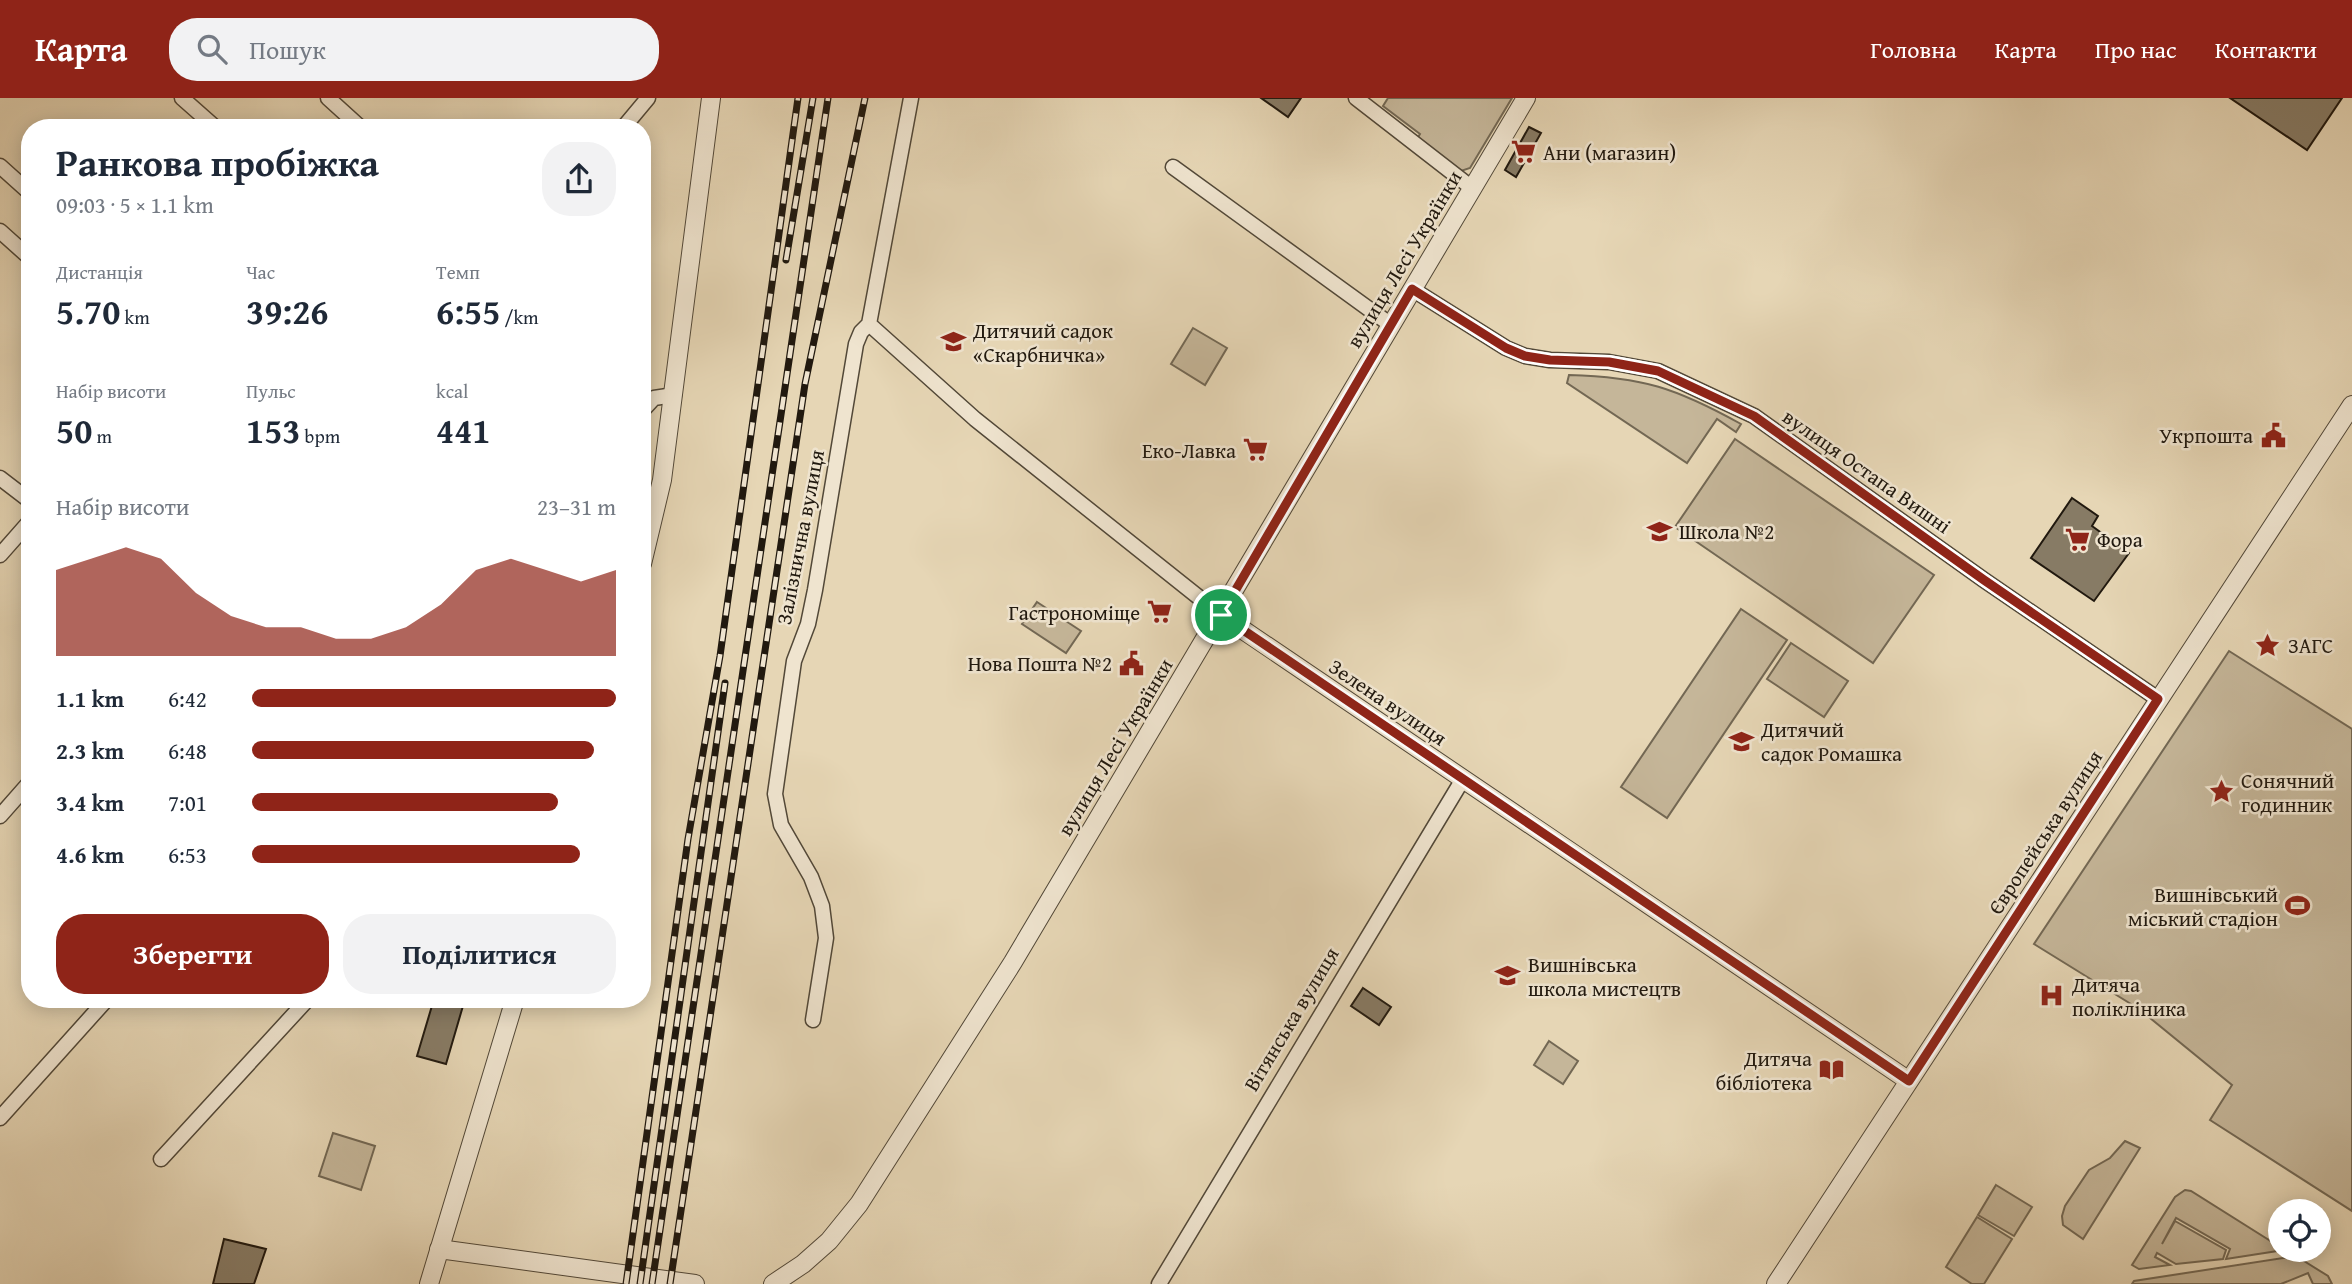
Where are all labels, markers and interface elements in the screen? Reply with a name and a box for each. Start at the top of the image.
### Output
search box [169,18,659,81]
text: Карта [35,25,127,73]
icon: search [193,30,231,68]
text: Пошук [249,30,326,69]
text: Головна [1870,32,1957,67]
text: Карта [1995,32,2057,67]
text: Про нас [2095,32,2177,67]
text: Контакти [2215,32,2317,67]
text: Ранкова пробіжка [56,134,379,190]
place label: Ани (магазин) [1543,137,1676,168]
supermarket icon: Ани (магазин) [1509,138,1537,166]
button: share [542,142,616,216]
street label: вулиця Лесі Українки [1339,164,1469,354]
text: 09:03 · 5 × 1.1 km [56,188,214,221]
text: Дистанція [56,258,143,286]
text: Час [246,258,275,286]
text: Темп [436,258,480,286]
text: 5.70 [56,286,120,337]
text: 39:26 [246,286,328,337]
text: 6:55 [436,286,500,337]
text: km [120,303,150,331]
text: /km [500,303,539,331]
place label: Дитячий садок «Скарбничка» [972,315,1113,370]
school or university icon: Дитячий садок «Скарбничка» [939,328,967,356]
text: Набір висоти [56,377,166,405]
text: Пульс [246,377,296,405]
text: kcal [436,377,468,405]
street label: вулиця Остапа Вишні [1777,401,1958,541]
text: 50 [56,405,92,456]
text: 153 [246,405,300,456]
text: 441 [436,405,490,456]
place label: Укрпошта [2159,420,2253,451]
public building icon: Укрпошта [2259,421,2287,449]
text: m [92,422,112,450]
text: bpm [300,422,340,450]
place label: Еко-Лавка [1142,435,1236,466]
supermarket icon: Еко-Лавка [1242,436,1270,464]
street label: Залізнична вулиця [768,446,832,627]
text: Набір висоти [56,490,190,523]
text: 23–31 m [537,490,616,523]
place label: Школа №2 [1679,516,1774,547]
school or university icon: Школа №2 [1645,517,1673,545]
place label: Фора [2097,524,2143,555]
supermarket icon: Фора [2063,525,2091,553]
pin [1191,585,1251,645]
icon: arrive [1202,596,1240,634]
place label: Гастрономіще [1008,597,1140,628]
supermarket icon: Гастрономіще [1146,598,1174,626]
place label: ЗАГС [2288,630,2333,661]
place icon: ЗАГС [2254,631,2282,659]
place label: Нова Пошта №2 [968,648,1112,679]
public building icon: Нова Пошта №2 [1118,649,1146,677]
street label: Зелена вулиця [1323,651,1454,753]
street label: вулиця Лесі Українки [1050,652,1180,842]
text: 1.1 km [56,682,124,715]
text: 6:42 [168,682,207,715]
place label: Дитячий садок Ромашка [1760,714,1902,769]
school or university icon: Дитячий садок Ромашка [1727,727,1755,755]
text: 2.3 km [56,734,124,767]
text: 6:48 [168,734,207,767]
street label: Європейська вулиця [1980,743,2110,920]
place label: Сонячний годинник [2241,765,2334,820]
place icon: Сонячний годинник [2207,778,2235,806]
text: 3.4 km [56,786,124,819]
text: 7:01 [168,786,207,819]
text: 4.6 km [56,838,124,871]
text: 6:53 [168,838,207,871]
place label: Вишнівський міський стадіон [2128,879,2278,934]
sports icon: Вишнівський міський стадіон [2284,892,2312,920]
button: Зберегти [56,914,329,994]
button: Поділитися [343,914,616,994]
street label: Вітянська вулиця [1236,941,1346,1097]
place label: Вишнівська школа мистецтв [1528,949,1681,1004]
school or university icon: Вишнівська школа мистецтв [1494,962,1522,990]
place label: Дитяча полікліника [2071,969,2186,1024]
hospital icon: Дитяча полікліника [2038,982,2066,1010]
place label: Дитяча бібліотека [1715,1043,1812,1098]
library icon: Дитяча бібліотека [1818,1056,1846,1084]
map controls [2268,1199,2331,1262]
button: locate [2268,1199,2331,1262]

